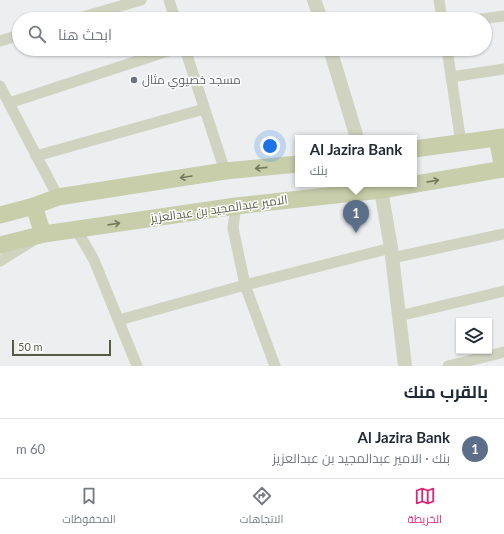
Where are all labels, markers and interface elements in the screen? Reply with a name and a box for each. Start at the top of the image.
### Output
search box [12,12,492,56]
icon: search [26,23,48,45]
text: ابحث هنا [58,25,112,43]
place label: مسجد خصيوي مثال [142,72,241,90]
marker: مسجد خصيوي مثال [129,75,139,85]
popup [295,135,417,187]
your location [260,136,280,156]
text: Al Jazira Bank [310,140,402,158]
text: بنك [310,162,328,178]
one-way arrow [255,164,268,171]
one-way arrow [180,173,193,181]
one-way arrow [426,177,439,185]
street label: الامير عبدالمجيد بن عبدالعزيز [149,191,288,226]
pin: 1 [343,200,369,233]
one-way arrow [107,220,120,228]
map controls [456,318,492,354]
button: layers [456,318,492,354]
scale bar [12,338,111,357]
text: 50 m [18,340,43,353]
text: بالقرب منك [404,381,488,402]
text: Al Jazira Bank [358,428,450,446]
text: 60 m [16,441,45,457]
text: 1 [471,441,479,457]
text: بنك · الامير عبدالمجيد بن عبدالعزيز [273,450,450,466]
tab: المحفوظات [62,485,116,529]
tab: الاتجاهات [240,485,283,529]
tab: الخريطة [408,485,442,529]

